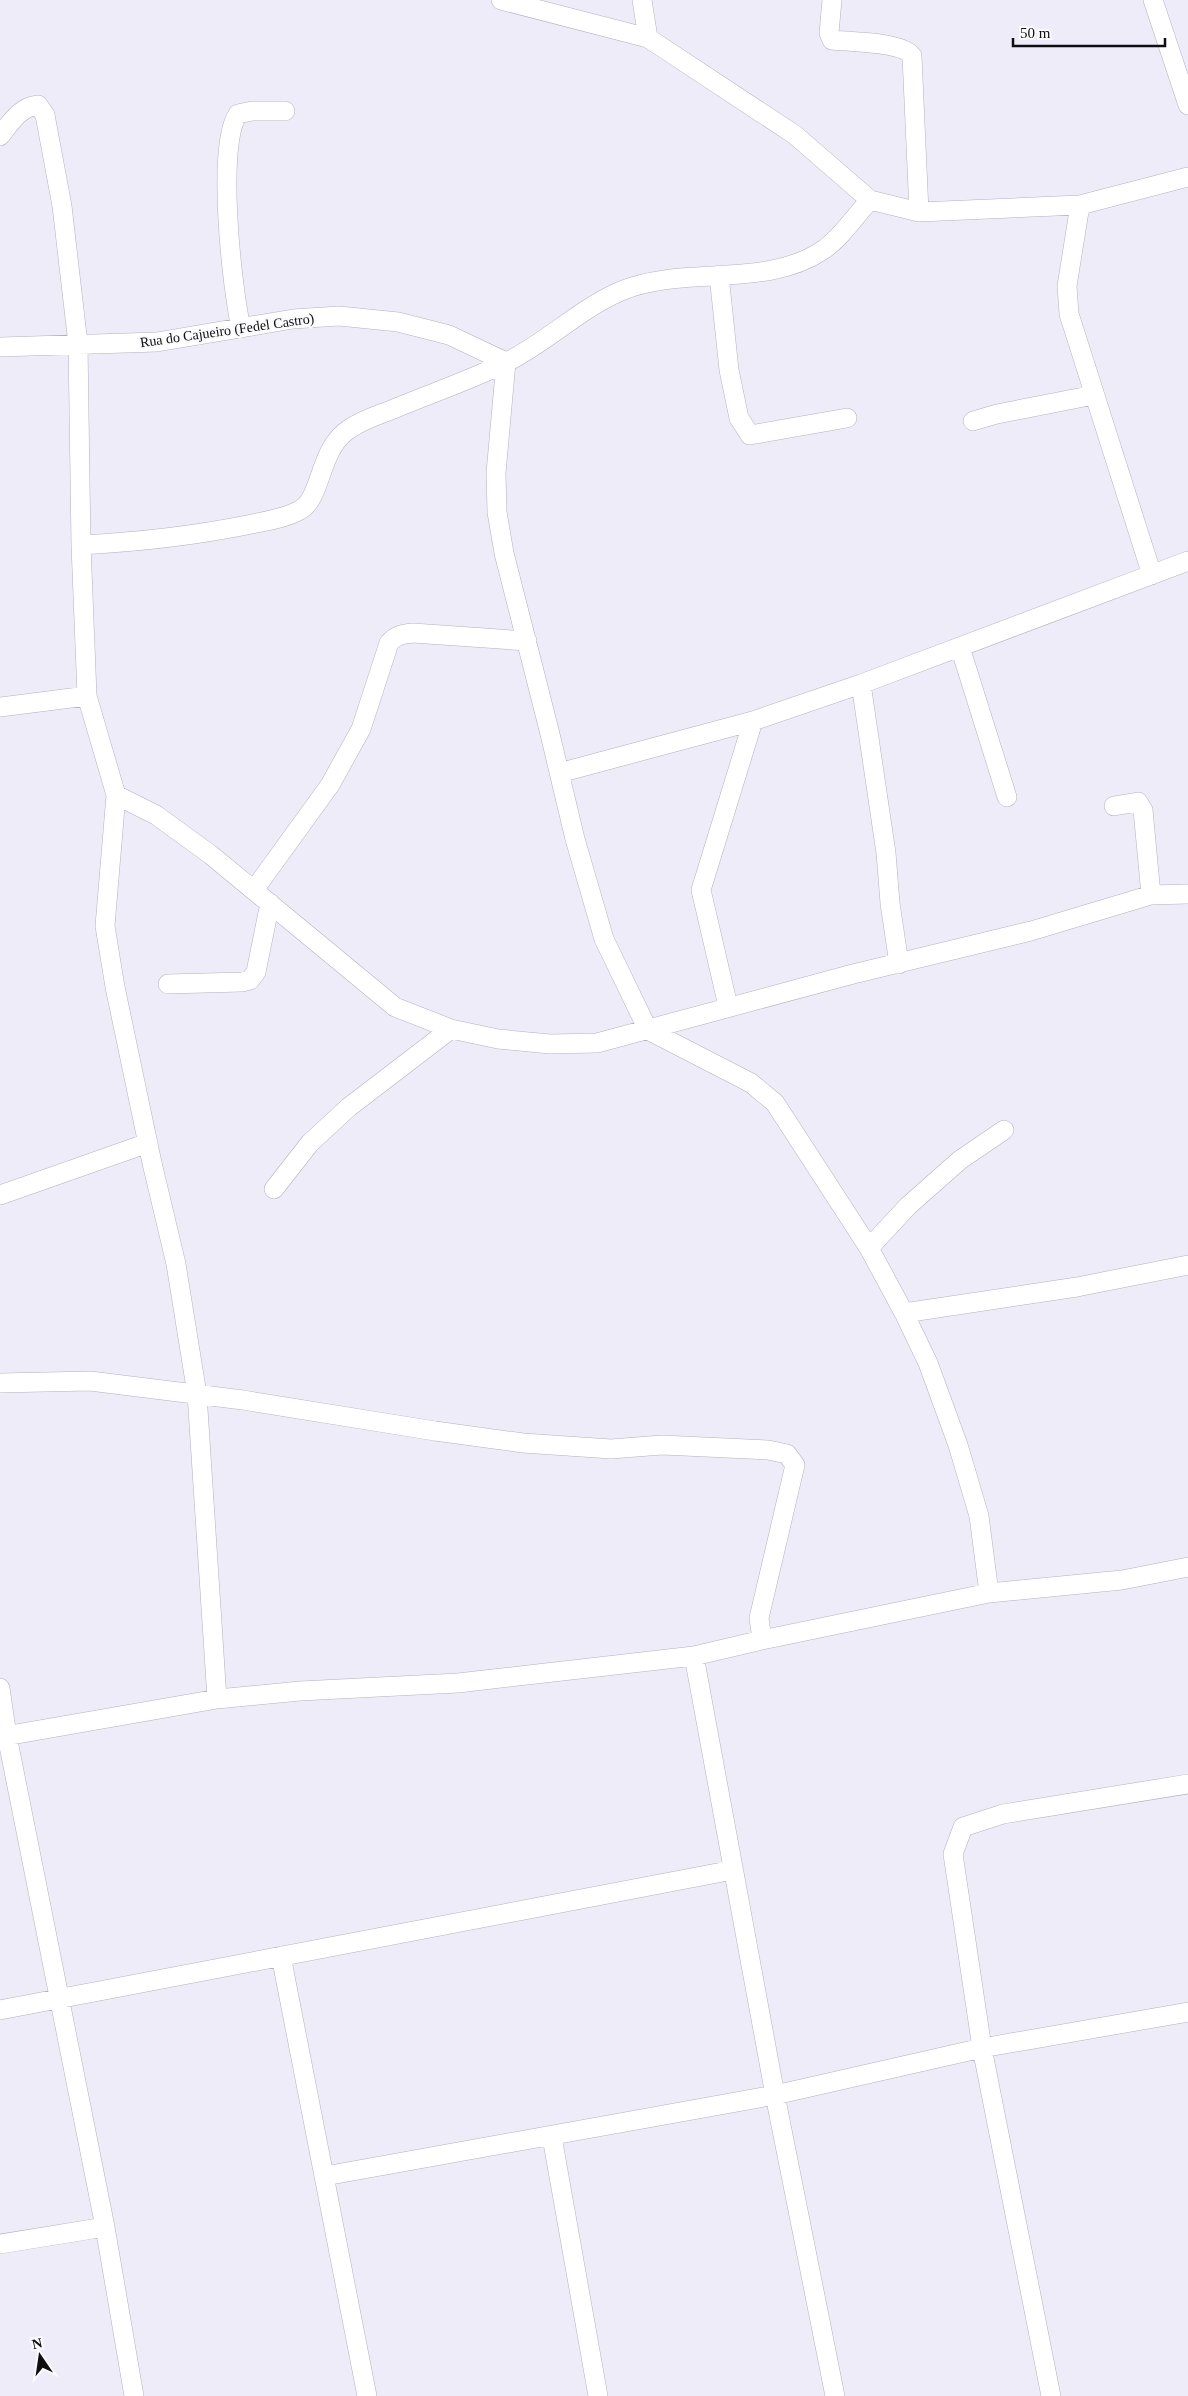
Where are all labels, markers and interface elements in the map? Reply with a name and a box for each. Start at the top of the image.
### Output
scale bar [1013,15,1166,47]
text: 50 m [1020,25,1051,41]
street label: Rua do Cajueiro (Fedel Castro) [139,311,316,351]
north arrow [15,2331,65,2381]
text: N [31,2335,44,2352]

